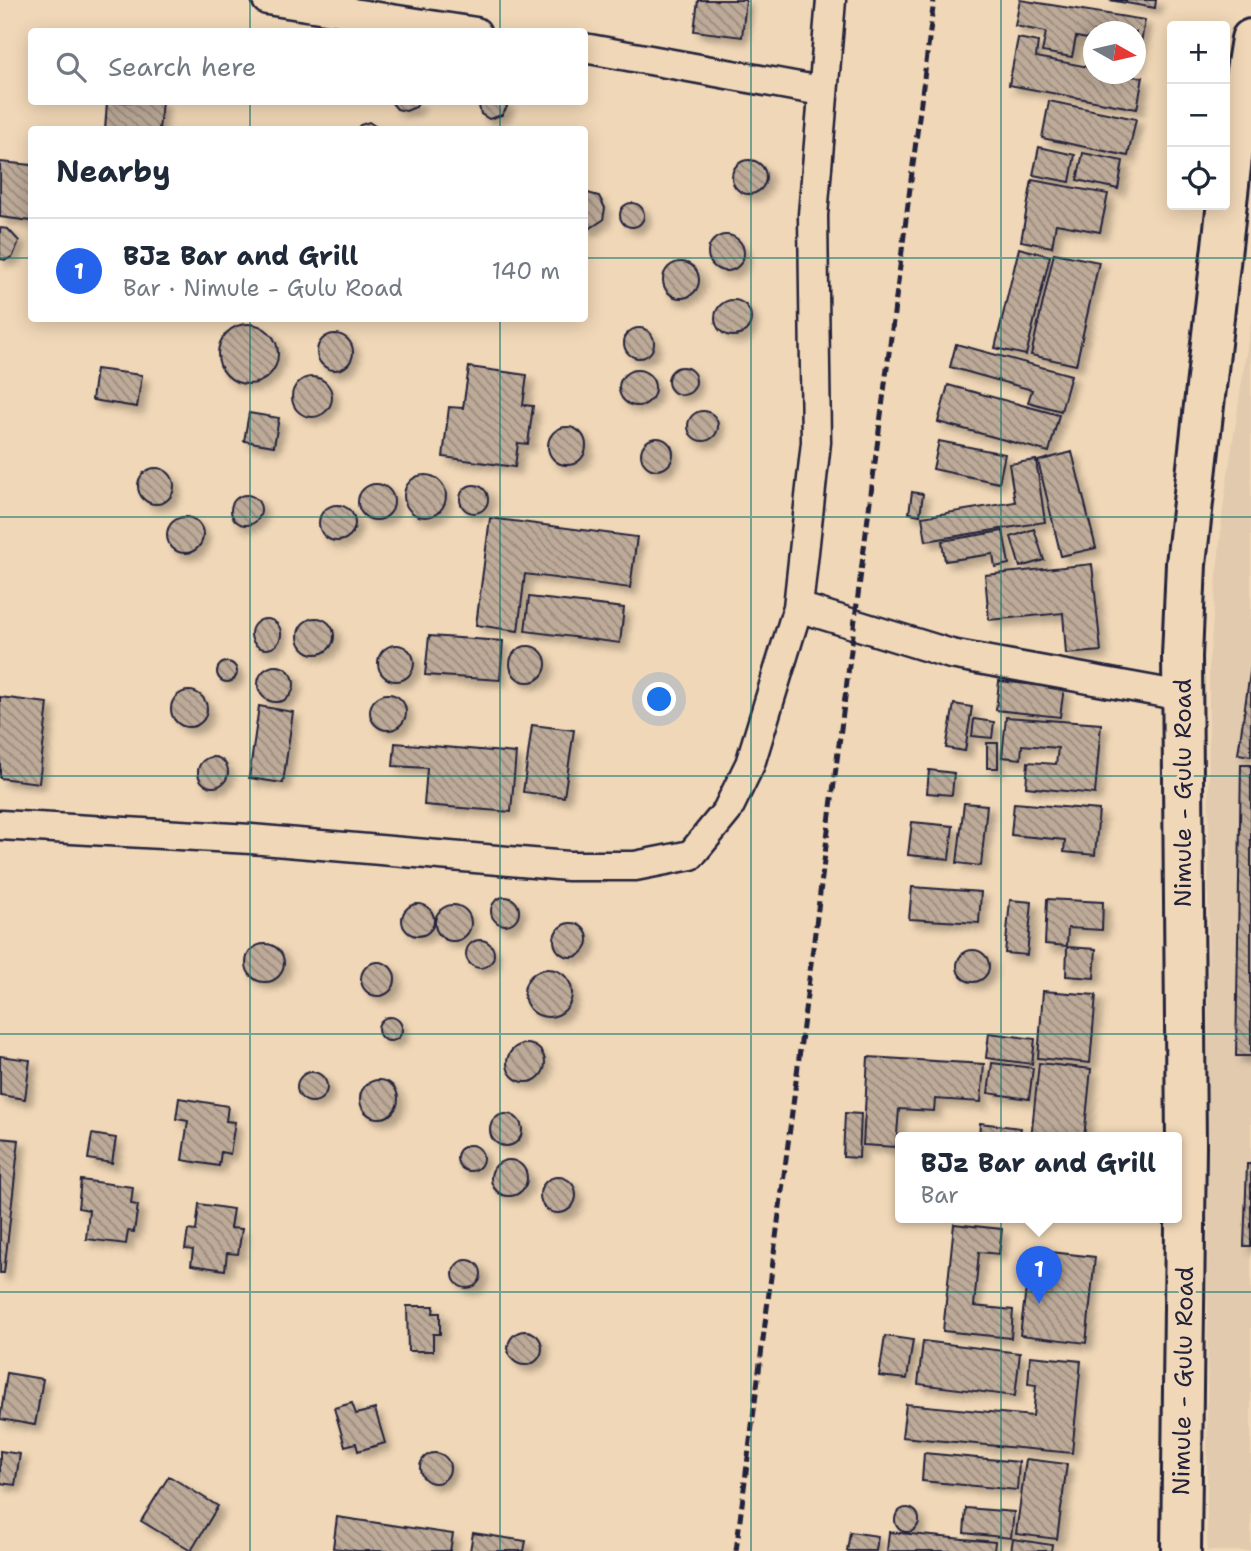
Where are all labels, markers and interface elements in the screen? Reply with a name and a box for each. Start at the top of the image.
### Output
north arrow [1083,21,1146,84]
map controls [1167,21,1230,210]
button: + [1167,21,1230,84]
search box [28,28,588,105]
icon: search [52,48,90,86]
text: Search here [108,49,257,84]
button: − [1167,84,1230,147]
button: locate [1167,147,1230,210]
text: Nearby [56,151,171,192]
text: BJz Bar and Grill [123,238,358,273]
text: 1 [74,256,84,286]
text: 140 m [492,256,560,286]
text: Bar · Nimule - Gulu Road [123,273,403,303]
street label: Nimule - Gulu Road [1167,678,1199,908]
your location [642,682,676,716]
popup [895,1132,1182,1223]
text: BJz Bar and Grill [921,1145,1156,1180]
text: Bar [921,1180,959,1210]
pin: 1 [1016,1246,1062,1304]
street label: Nimule - Gulu Road [1165,1266,1201,1496]

